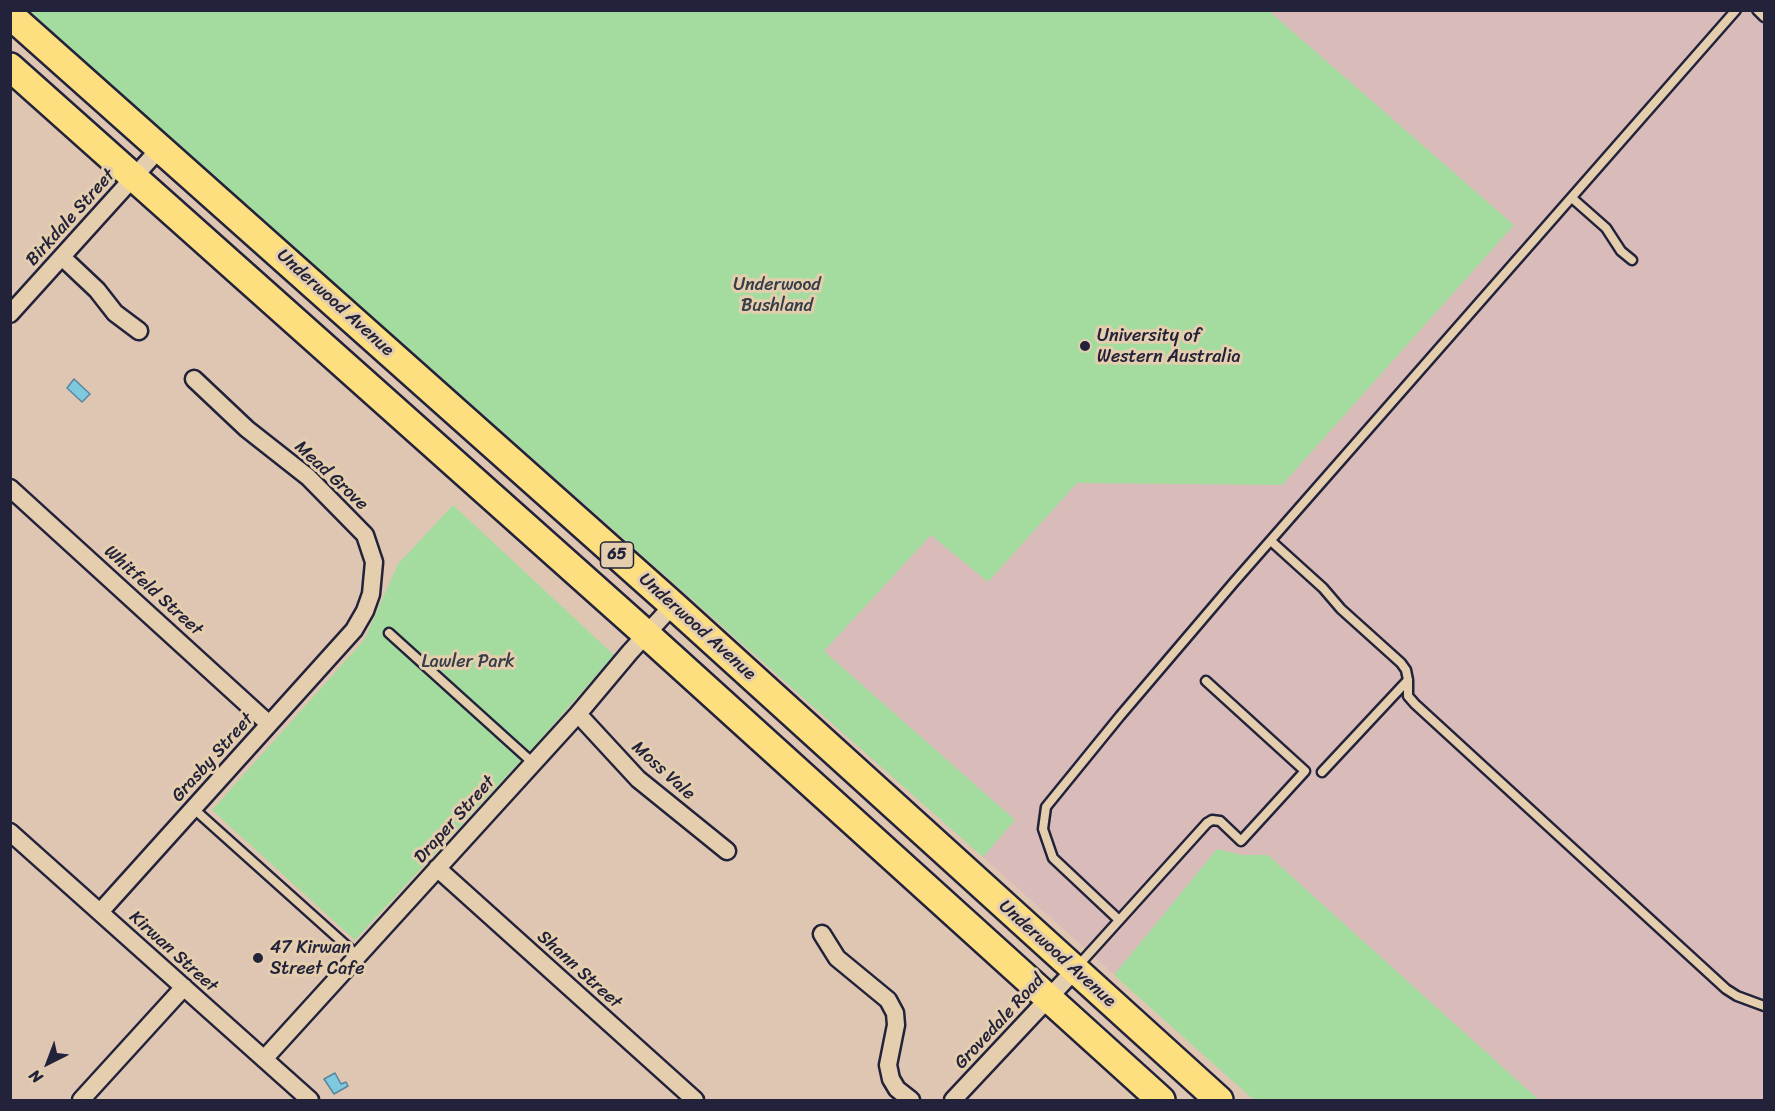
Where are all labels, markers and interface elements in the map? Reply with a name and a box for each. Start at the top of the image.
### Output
street label: Birkdale Street [22,165,120,271]
street label: Underwood Avenue [272,245,398,361]
park label: Underwood Bushland [733,274,821,316]
place label: University of Western Australia [1097,325,1240,368]
marker: University of Western Australia [1078,339,1092,353]
street label: Mead Grove [290,437,372,515]
street label: Whitfeld Street [99,541,207,641]
road number: 65 [600,542,634,568]
street label: Underwood Avenue [634,569,760,685]
park label: Lawler Park [421,651,515,673]
street label: Grasby Street [168,709,258,807]
street label: Moss Vale [627,737,699,805]
street label: Draper Street [410,772,500,868]
street label: Underwood Avenue [994,896,1120,1012]
street label: Kirwan Street [124,907,222,997]
street label: Shann Street [532,926,626,1014]
place label: 47 Kirwan Street Cafe [270,937,364,980]
marker: 47 Kirwan Street Cafe [251,951,265,965]
street label: Grovedale Road [951,970,1049,1074]
north arrow [18,1033,78,1093]
text: N [22,1062,49,1091]

